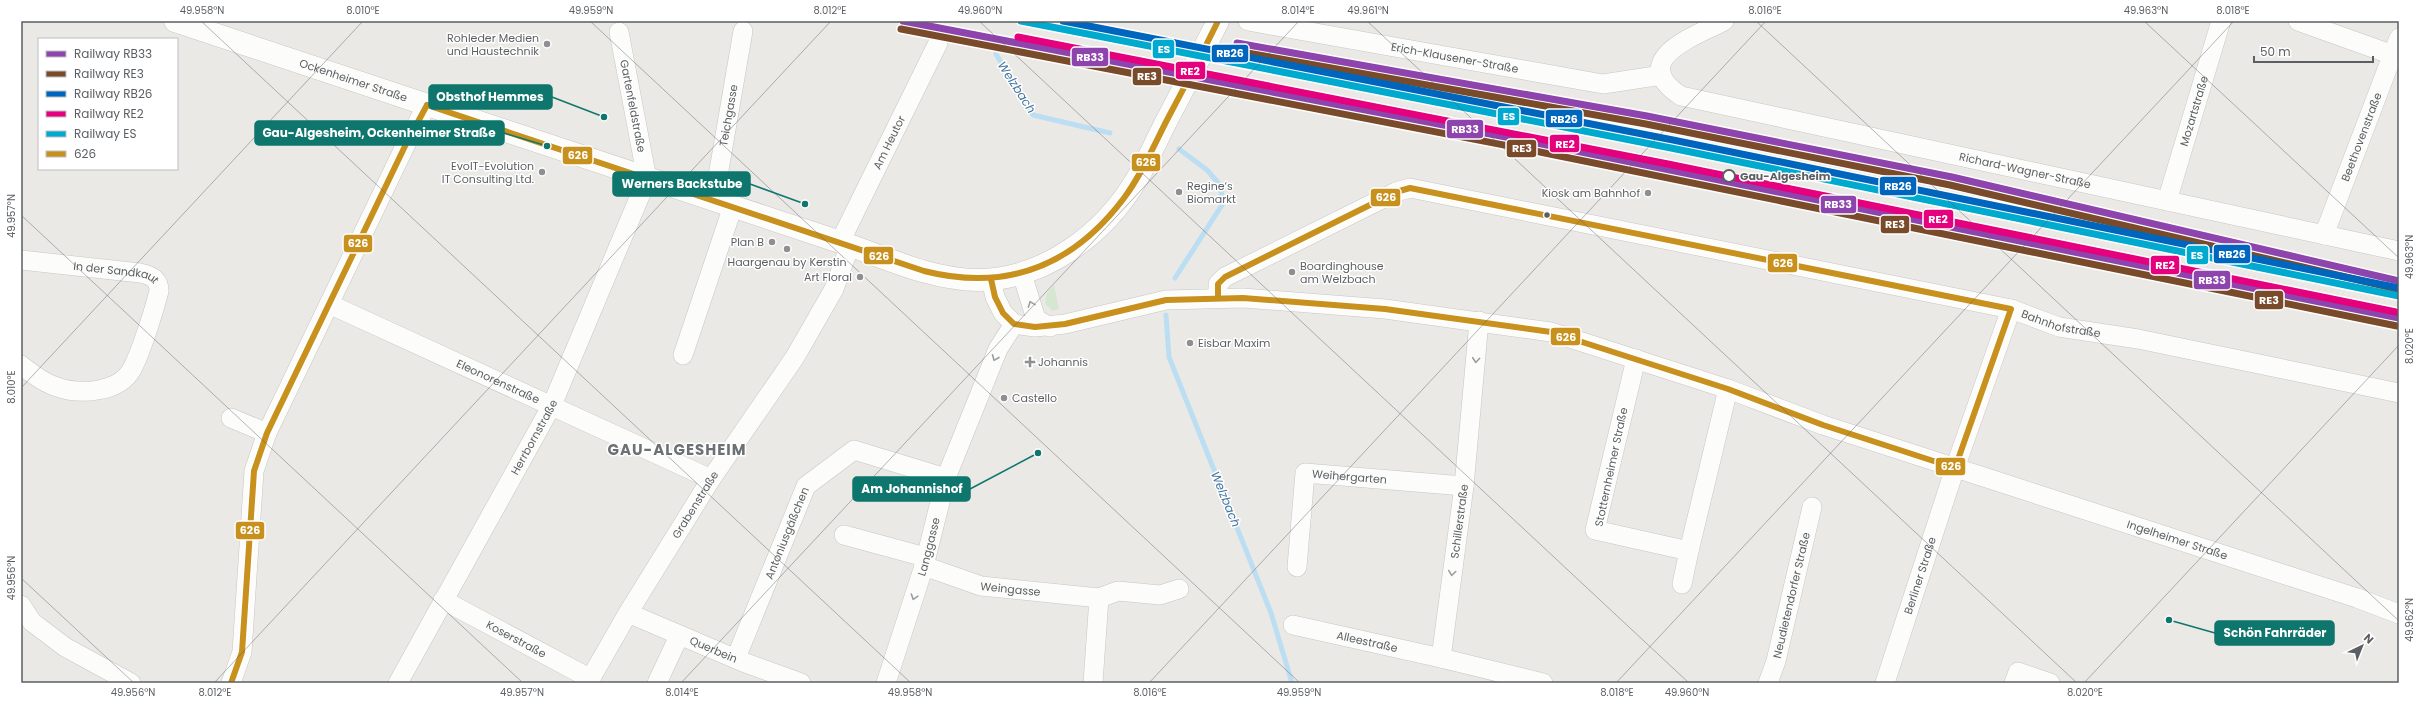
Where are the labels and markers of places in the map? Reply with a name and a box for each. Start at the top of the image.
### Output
place label: Rohleder Medien und Haustechnik [447,30,539,59]
marker: Rohleder Medien und Haustechnik [542,39,552,49]
callout: Obsthof Hemmes [429,85,552,109]
callout: Gau-Algesheim, Ockenheimer Straße [255,121,504,145]
place label: EvoIT-Evolution IT Consulting Ltd. [442,158,534,187]
marker: EvoIT-Evolution IT Consulting Ltd. [537,167,547,177]
place label: Gau-Algesheim [1740,168,1831,184]
marker: Gau-Algesheim [1722,169,1736,183]
callout: Werners Backstube [613,172,750,196]
place label: Regine‘s Biomarkt [1187,178,1236,207]
place label: Kiosk am Bahnhof [1542,185,1640,201]
marker: Regine‘s Biomarkt [1174,187,1184,197]
marker: Kiosk am Bahnhof [1643,188,1653,198]
unlabelled marker [1542,210,1552,220]
place label: Plan B [731,234,764,250]
marker: Plan B [767,237,777,247]
marker: Haargenau by Kerstin [782,244,792,254]
place label: Haargenau by Kerstin [728,254,846,270]
place label: Boardinghouse am Welzbach [1300,258,1384,287]
marker: Boardinghouse am Welzbach [1287,267,1297,277]
place label: Art Floral [804,269,852,285]
marker: Art Floral [855,272,865,282]
place label: Eisbar Maxim [1198,335,1270,351]
marker: Eisbar Maxim [1185,338,1195,348]
place label: Johannis [1038,354,1088,370]
marker: Johannis [1025,357,1035,367]
place label: Castello [1012,390,1057,406]
marker: Castello [999,393,1009,403]
callout: Am Johannishof [853,477,970,501]
callout: Schön Fahrräder [2215,621,2334,645]

